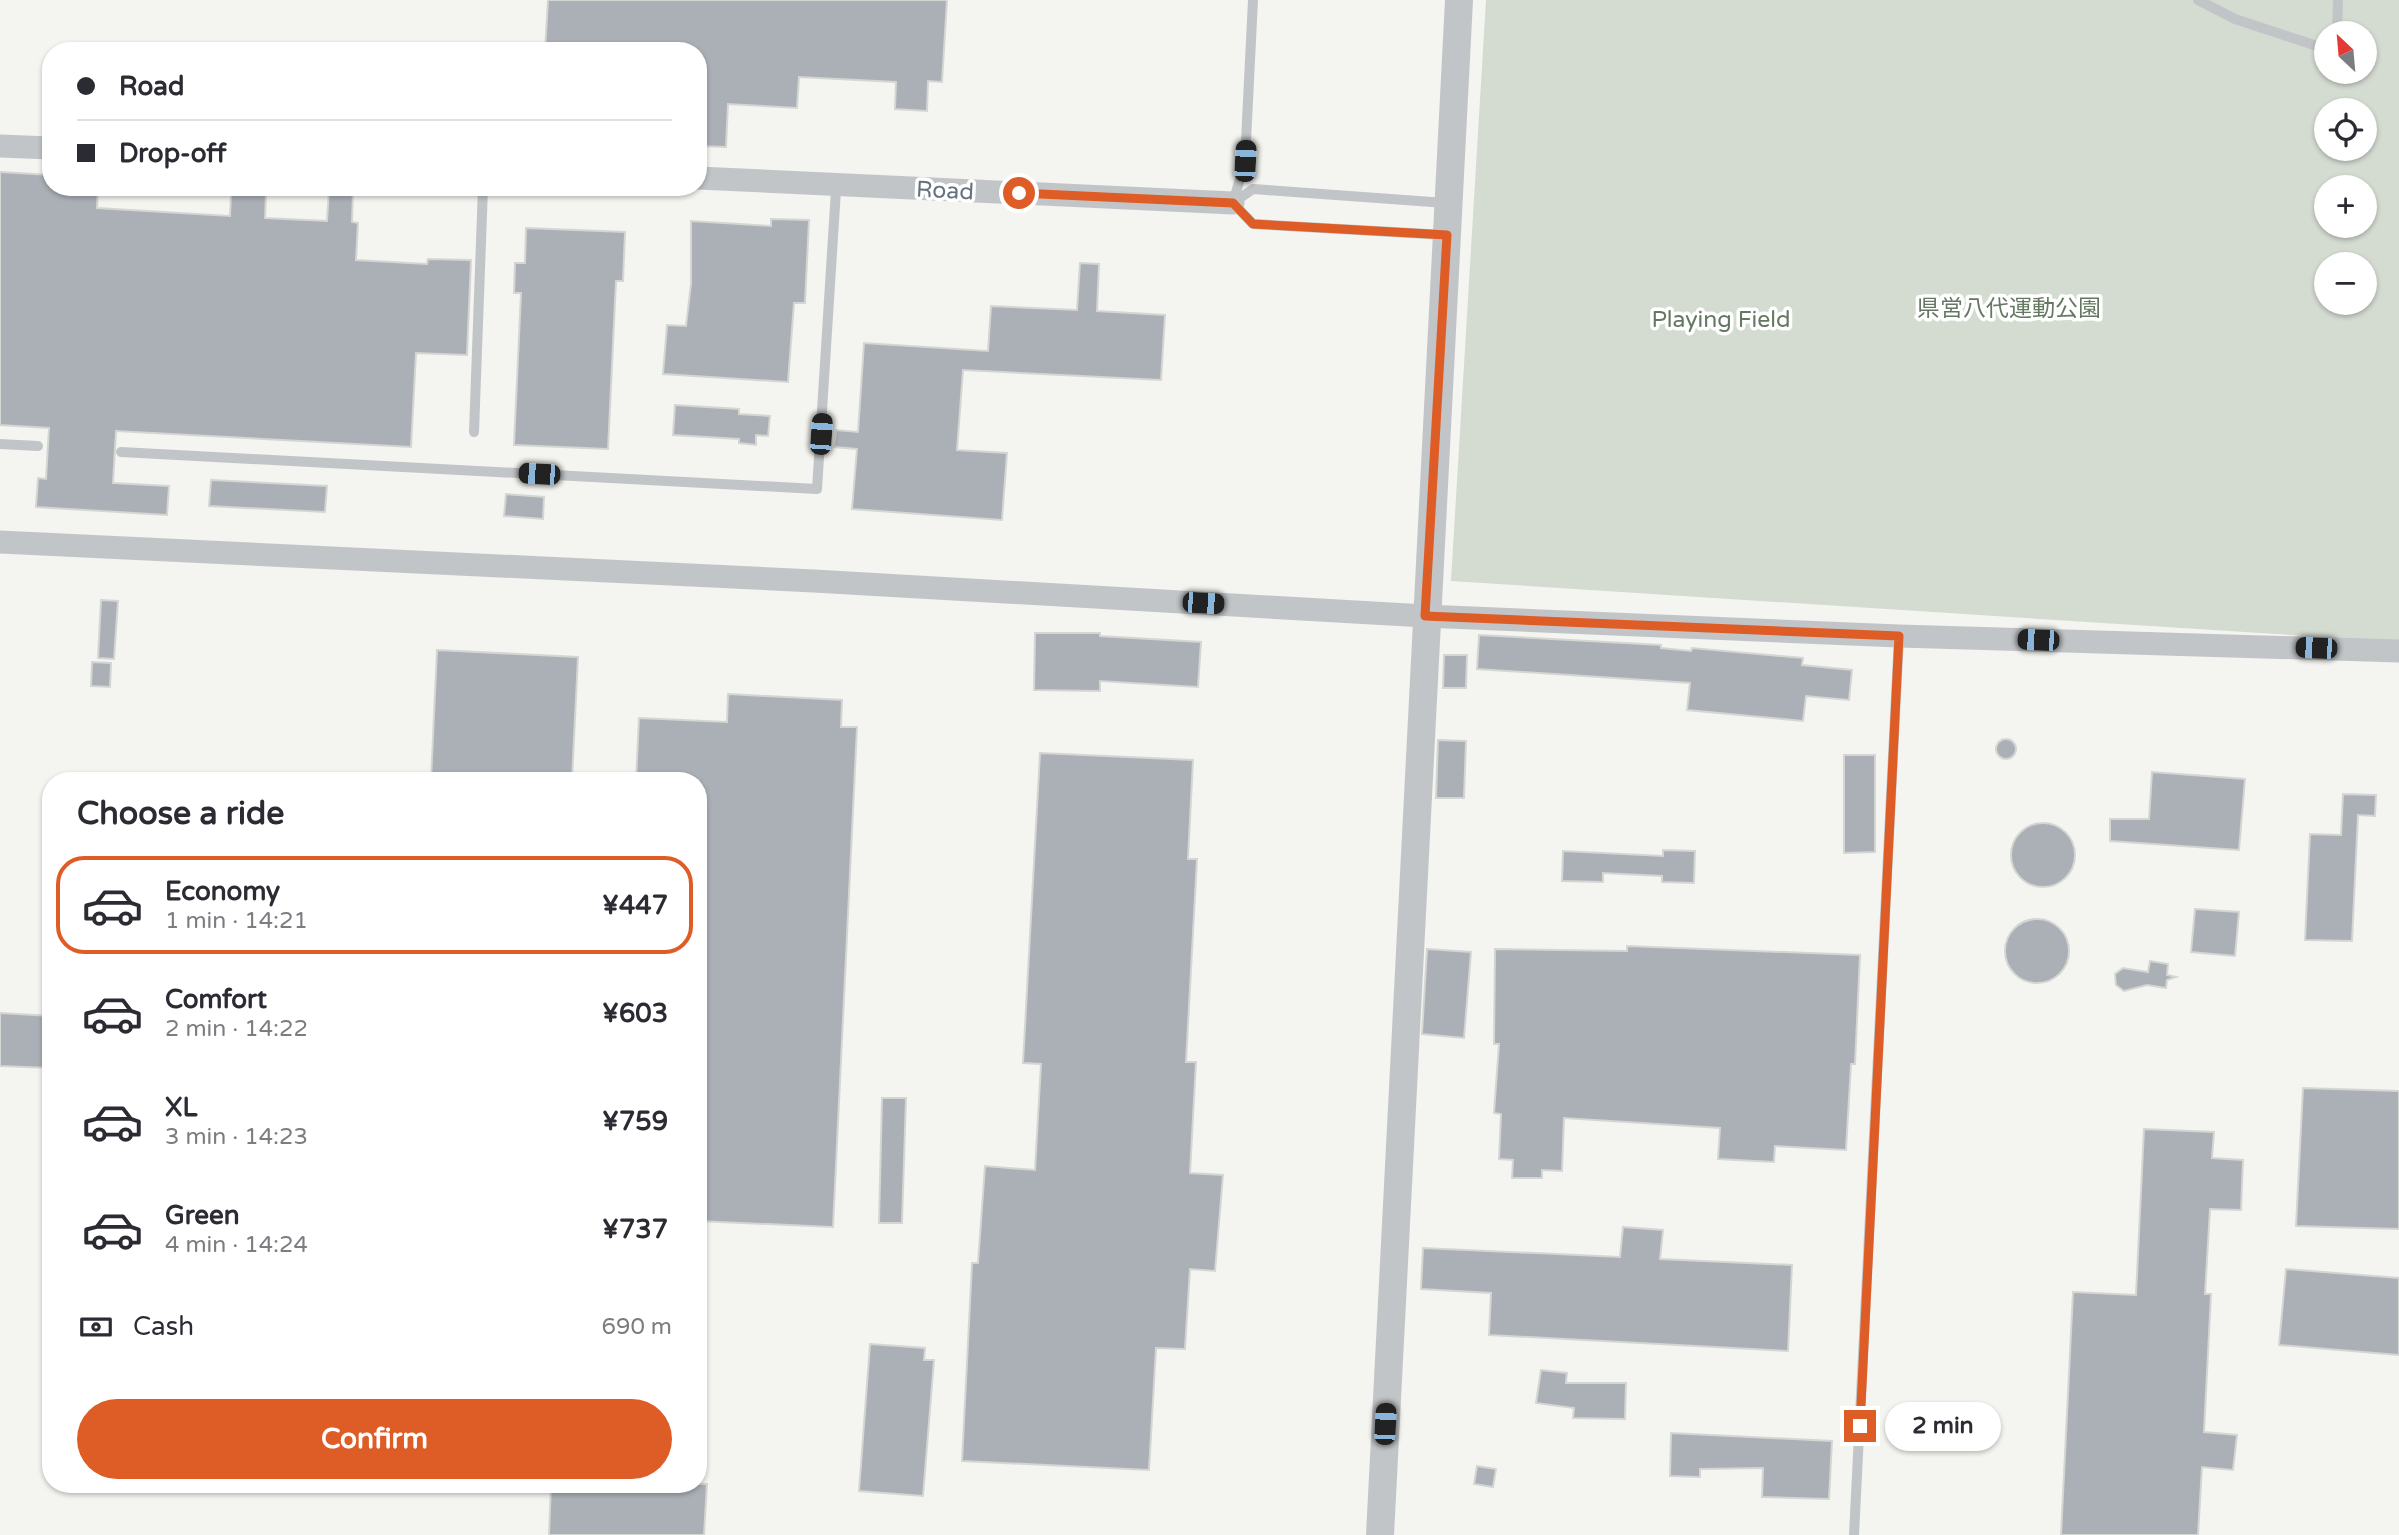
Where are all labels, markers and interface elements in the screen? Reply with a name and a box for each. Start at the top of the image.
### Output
north arrow [2314,21,2376,84]
map controls [2314,21,2377,315]
text: Road [119,71,184,102]
button: locate [2314,98,2377,161]
text: Drop-off [119,138,226,169]
car [1234,139,1257,183]
button: + [2314,175,2377,238]
street label: Road [915,176,975,206]
route start [1003,177,1035,209]
button: − [2314,252,2377,315]
park label: 県営八代運動公園 [1917,295,2101,323]
park label: Playing Field [1651,306,1791,334]
car [810,412,833,456]
car [518,462,561,486]
car [1182,591,1225,615]
car [2017,629,2060,651]
car [2295,637,2338,659]
text: Choose a ride [77,795,284,833]
icon: car [81,874,144,937]
text: Economy [165,876,280,907]
text: ¥447 [602,890,668,921]
text: 1 min · 14:21 [165,907,308,935]
icon: car [81,982,144,1045]
text: Comfort [165,984,267,1015]
text: ¥603 [602,998,668,1029]
text: 2 min · 14:22 [165,1015,308,1043]
icon: car [81,1090,144,1153]
text: XL [165,1092,197,1123]
text: ¥759 [602,1106,668,1137]
text: 3 min · 14:23 [165,1123,308,1151]
icon: car [81,1198,144,1261]
text: Green [165,1200,240,1231]
text: ¥737 [602,1214,668,1245]
text: 4 min · 14:24 [165,1231,308,1259]
icon: cash [77,1308,115,1346]
text: Cash [133,1311,194,1342]
text: 690 m [602,1313,672,1341]
button: Confirm [77,1399,672,1479]
car [1374,1402,1397,1446]
callout: 2 min [1884,1402,2000,1450]
route end [1844,1410,1876,1442]
text: 2 min [1912,1412,1974,1440]

